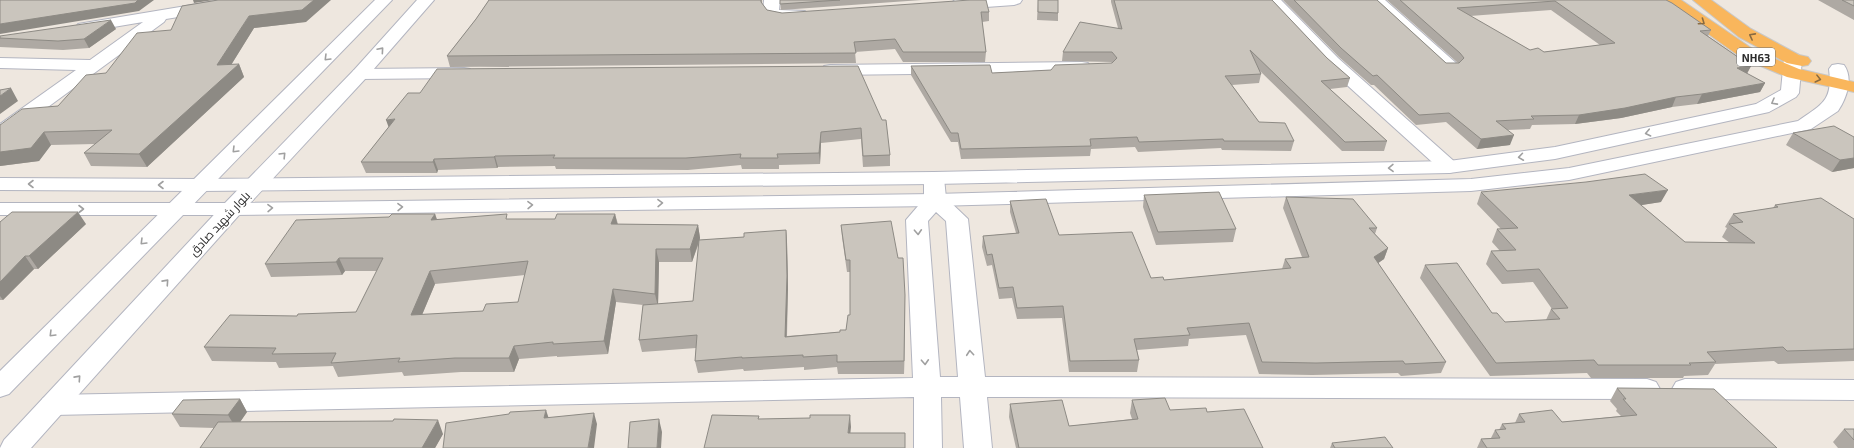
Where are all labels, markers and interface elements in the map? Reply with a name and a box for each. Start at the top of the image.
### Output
one-way arrow [1698,17,1705,24]
one-way arrow [1749,34,1756,41]
one-way arrow [377,48,384,55]
road number: NH63 [1737,48,1775,66]
one-way arrow [324,53,332,60]
one-way arrow [1815,75,1821,83]
one-way arrow [1771,97,1778,104]
one-way arrow [1645,128,1651,136]
one-way arrow [232,145,240,153]
one-way arrow [1517,152,1524,161]
one-way arrow [278,153,285,160]
one-way arrow [1388,164,1394,173]
one-way arrow [28,180,34,188]
one-way arrow [158,180,164,189]
street label: بلوار شهید صادق [186,188,253,259]
one-way arrow [657,199,663,208]
one-way arrow [527,201,533,209]
one-way arrow [397,203,403,211]
one-way arrow [267,204,273,213]
one-way arrow [78,205,84,213]
one-way arrow [914,229,922,235]
one-way arrow [140,237,148,245]
one-way arrow [161,279,168,286]
one-way arrow [49,329,57,337]
one-way arrow [965,350,974,356]
one-way arrow [921,359,930,365]
one-way arrow [74,375,81,383]

